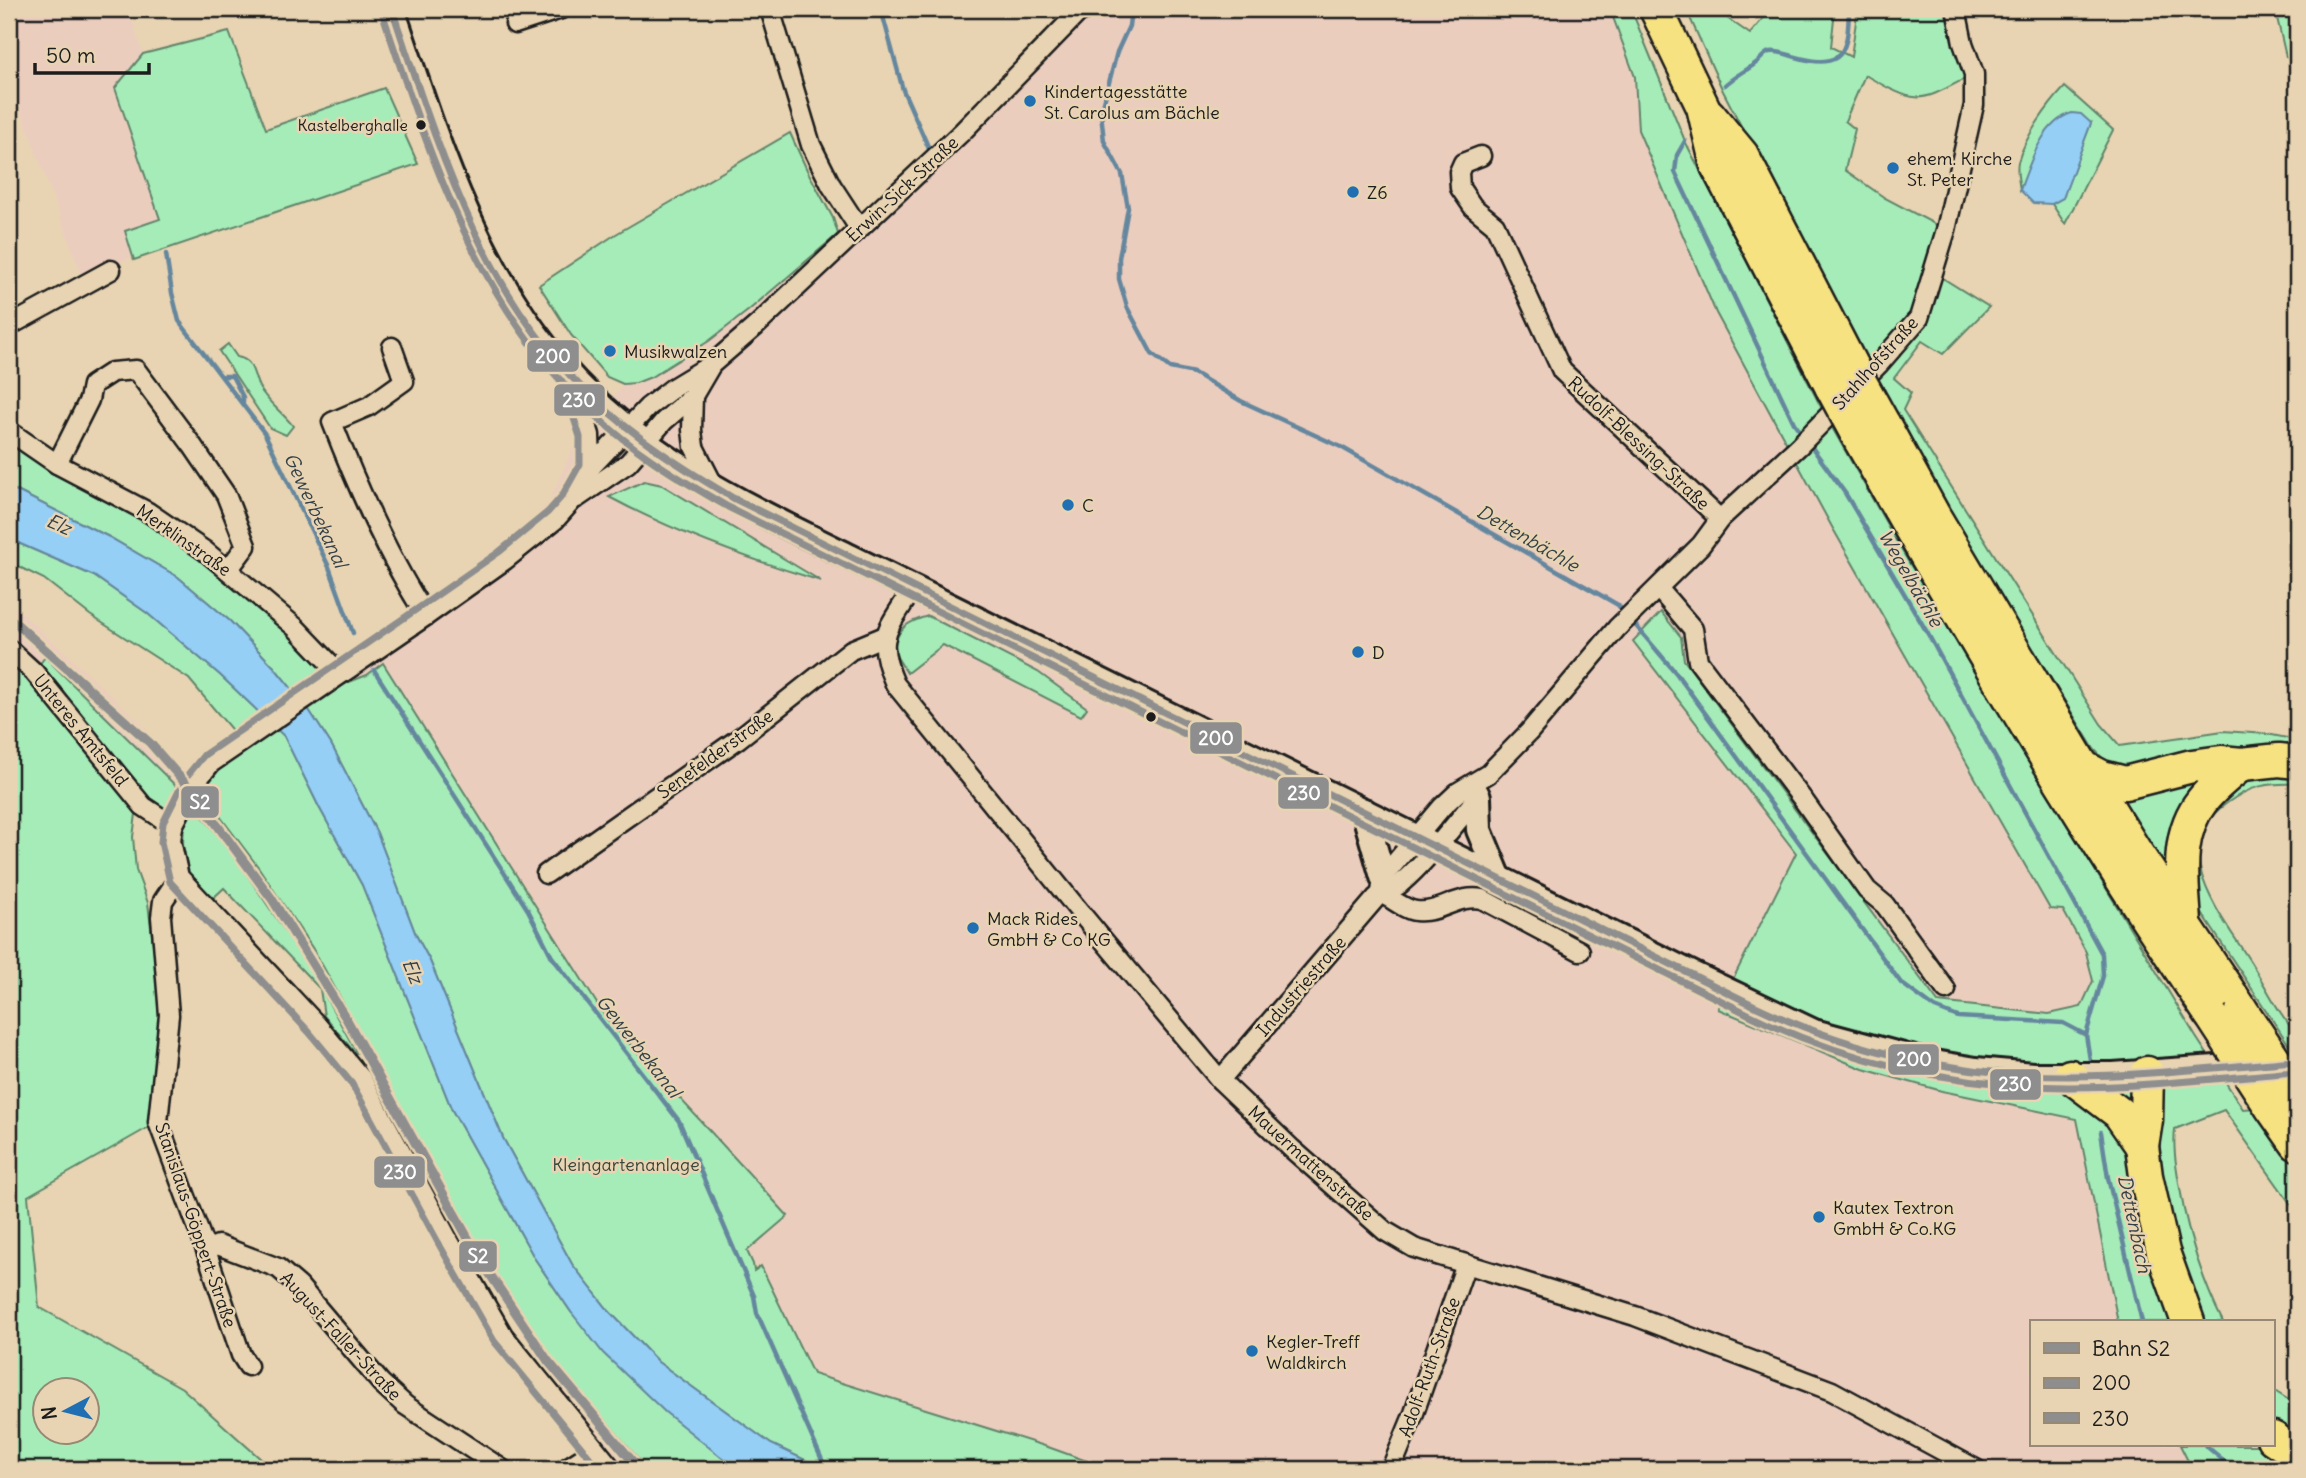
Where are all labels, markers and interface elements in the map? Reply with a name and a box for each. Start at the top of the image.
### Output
scale bar [35,32,149,76]
text: 50 m [46,42,95,69]
place label: Kindertagesstätte St. Carolus am Bächle [1044,80,1220,124]
marker: Kindertagesstätte St. Carolus am Bächle [1022,93,1038,109]
place label: Kastelberghalle [297,115,408,135]
marker: Kastelberghalle [414,118,428,132]
street label: Erwin-Sick-Straße [841,131,963,247]
place label: ehem. Kirche St. Peter [1907,147,2012,191]
marker: ehem. Kirche St. Peter [1885,160,1901,176]
place label: Z6 [1367,181,1388,204]
marker: Z6 [1345,184,1361,200]
street label: Stahlhofstraße [1827,311,1923,415]
line badge: 200 [526,339,580,373]
place label: Musikwalzen [624,340,727,363]
marker: Musikwalzen [602,343,618,359]
text: 200 [535,344,571,368]
street label: Rudolf-Blessing-Straße [1563,371,1715,515]
line badge: 230 [553,383,606,417]
text: 230 [562,388,596,412]
water label: Gewerbekanal [279,449,354,574]
place label: C [1082,494,1094,517]
marker: C [1060,497,1076,513]
street label: Merklinstraße [132,499,236,581]
water label: Dettenbächle [1473,499,1585,578]
water label: Elz [43,508,77,541]
water label: Wegelbächle [1874,525,1949,632]
place label: D [1372,641,1385,664]
marker: D [1350,644,1366,660]
street label: Unteres Amtsfeld [29,669,134,791]
street label: Senefelderstraße [653,704,777,804]
unlabelled marker [1144,710,1158,724]
line badge: 200 [1189,721,1243,755]
text: 200 [1198,726,1234,750]
line badge: 230 [1277,776,1330,810]
text: 230 [1287,781,1321,805]
line badge: S2 [180,785,220,819]
text: S2 [190,790,210,814]
place label: Mack Rides GmbH & Co KG [987,907,1111,951]
marker: Mack Rides GmbH & Co KG [965,920,981,936]
street label: Industriestraße [1251,931,1351,1041]
water label: Elz [397,955,429,989]
water label: Gewerbekanal [591,990,688,1104]
line badge: 200 [1887,1043,1940,1076]
text: 200 [1896,1047,1932,1071]
line badge: 230 [1989,1068,2042,1101]
text: 230 [1998,1072,2032,1096]
street label: Mauermattenstraße [1243,1100,1379,1226]
street label: Stanislaus-Göppert-Straße [150,1119,242,1331]
park label: Kleingartenanlage [552,1153,700,1176]
line badge: 230 [373,1155,426,1189]
text: 230 [383,1160,417,1184]
water label: Dettenbach [2113,1173,2157,1276]
place label: Kautex Textron GmbH & Co.KG [1833,1196,1956,1240]
marker: Kautex Textron GmbH & Co.KG [1811,1209,1827,1225]
line badge: S2 [458,1240,498,1273]
text: S2 [468,1244,488,1268]
street label: August-Faller-Straße [275,1267,407,1405]
street label: Adolf-Ruth-Straße [1393,1294,1465,1440]
legend [2030,1320,2274,1446]
place label: Kegler-Treff Waldkirch [1266,1330,1361,1374]
text: Bahn S2 [2092,1335,2170,1362]
marker: Kegler-Treff Waldkirch [1244,1343,1260,1359]
text: 200 [2092,1369,2131,1396]
north arrow [32,1376,102,1446]
text: N [36,1405,62,1421]
text: 230 [2092,1405,2129,1432]

